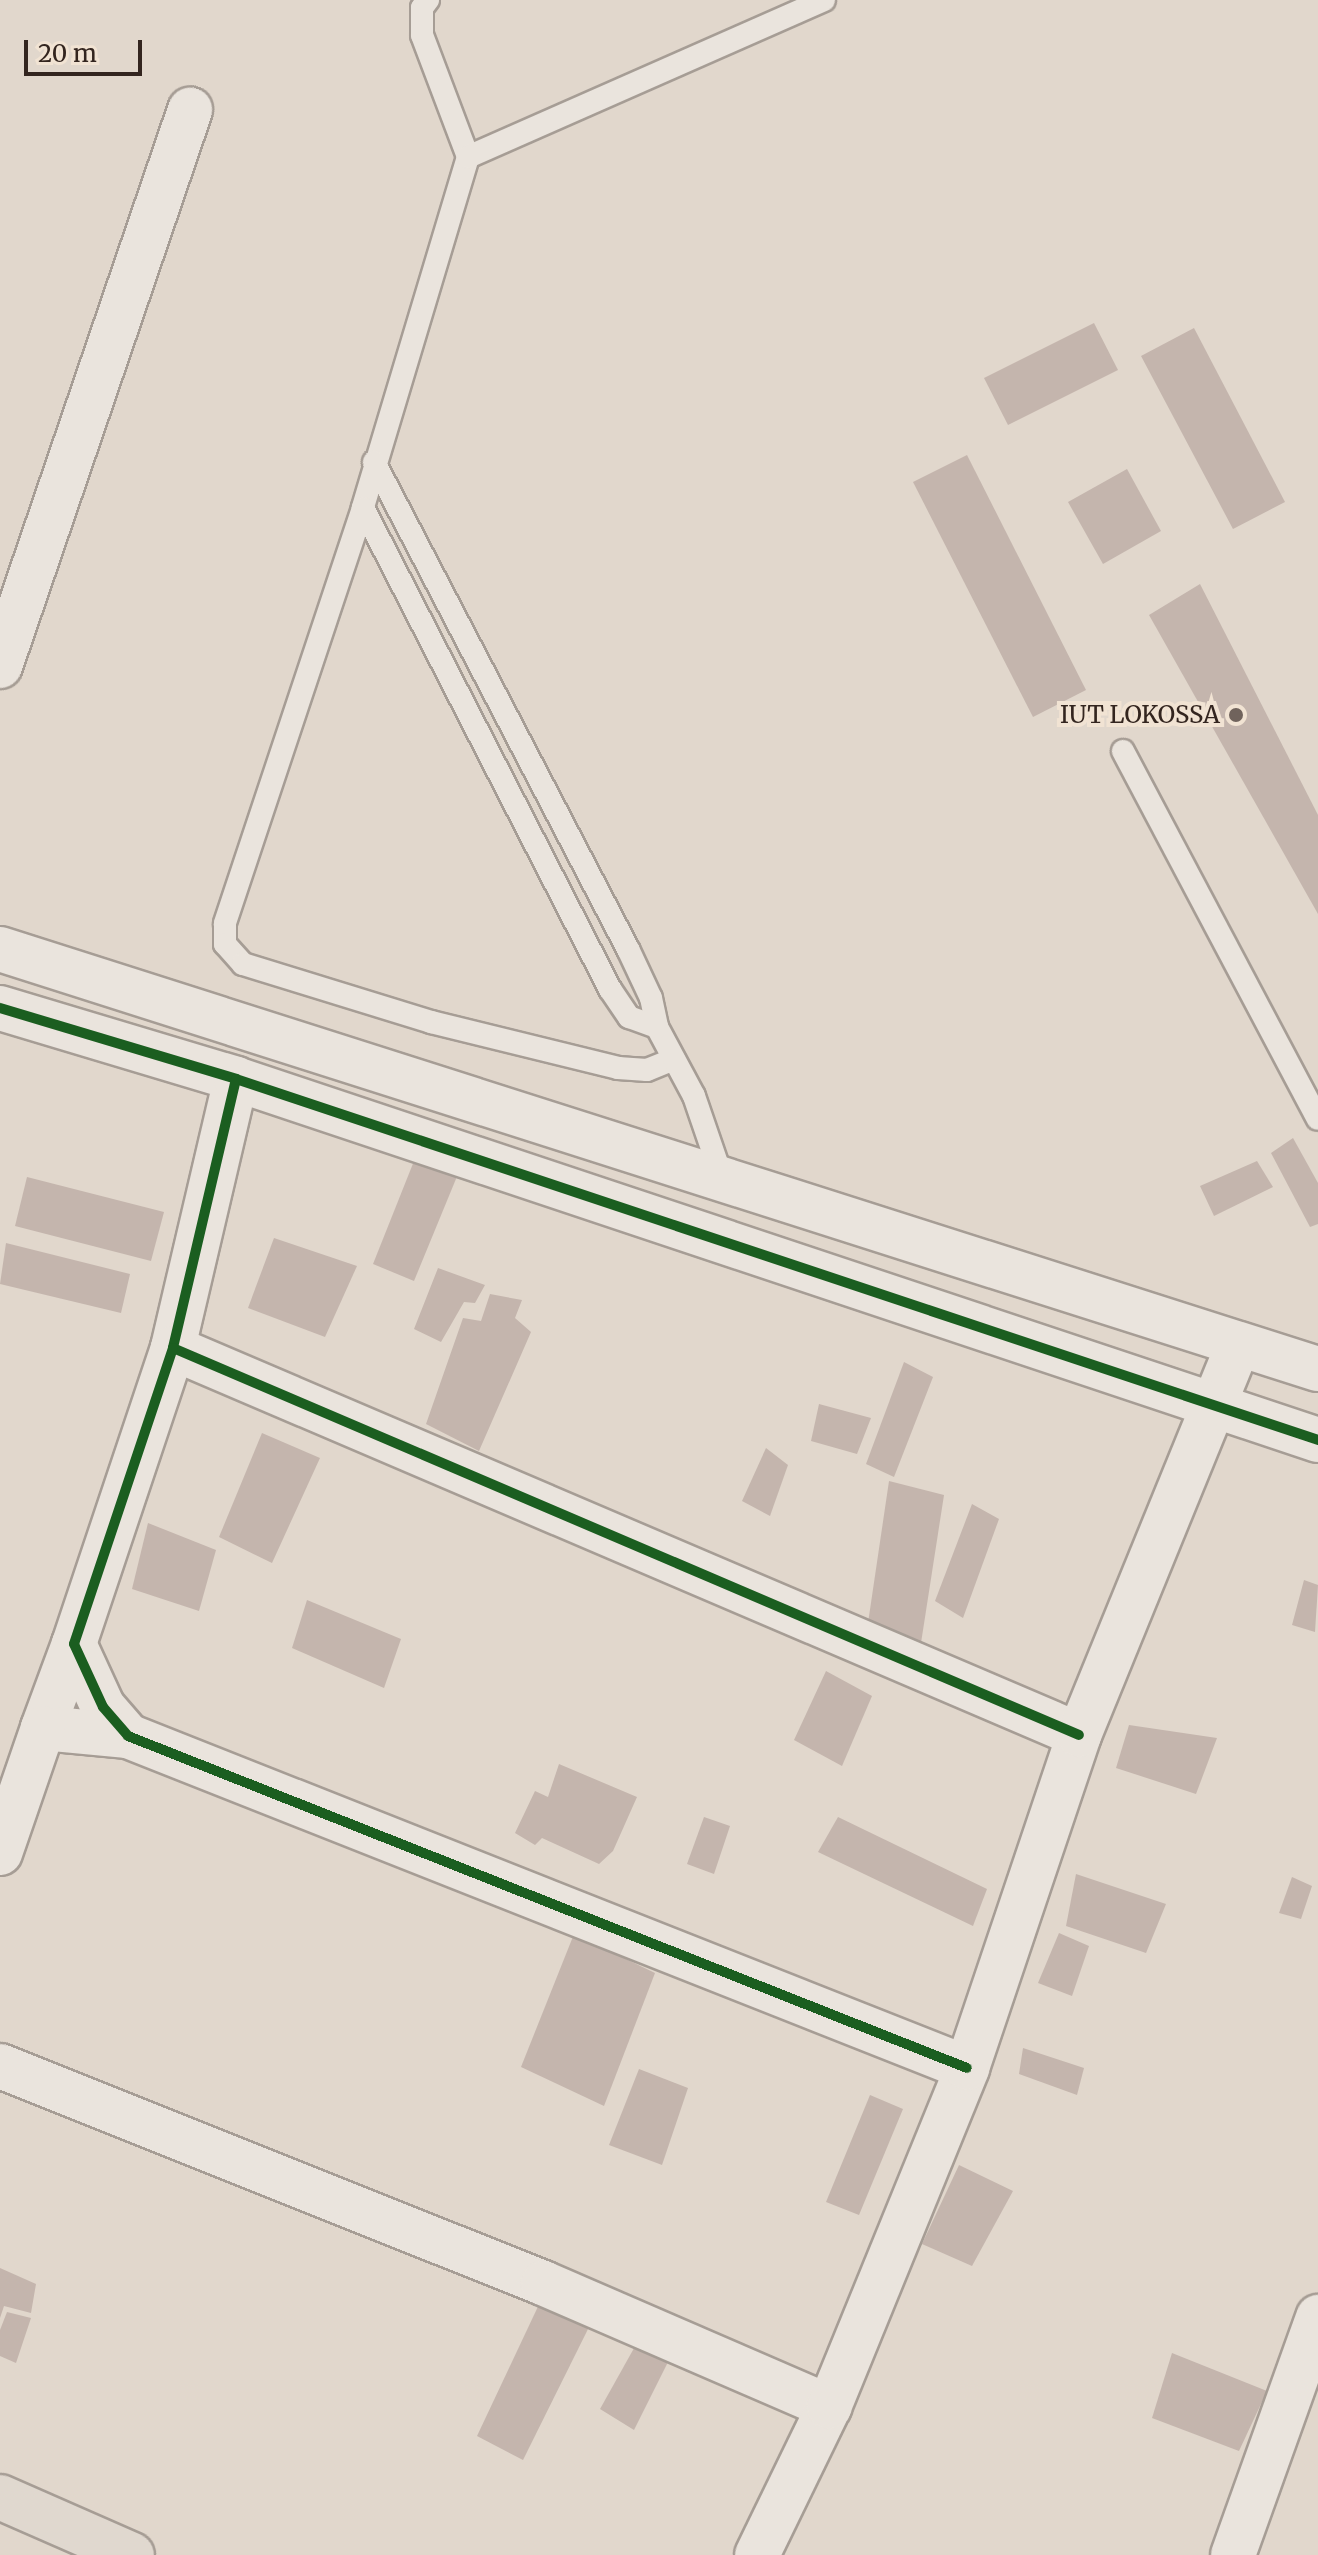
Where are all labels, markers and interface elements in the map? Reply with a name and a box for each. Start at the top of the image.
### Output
scale bar [28,24,146,74]
text: 20 m [38,38,97,69]
place label: IUT LOKOSSA [1060,701,1220,729]
marker: IUT LOKOSSA [1227,706,1245,724]

